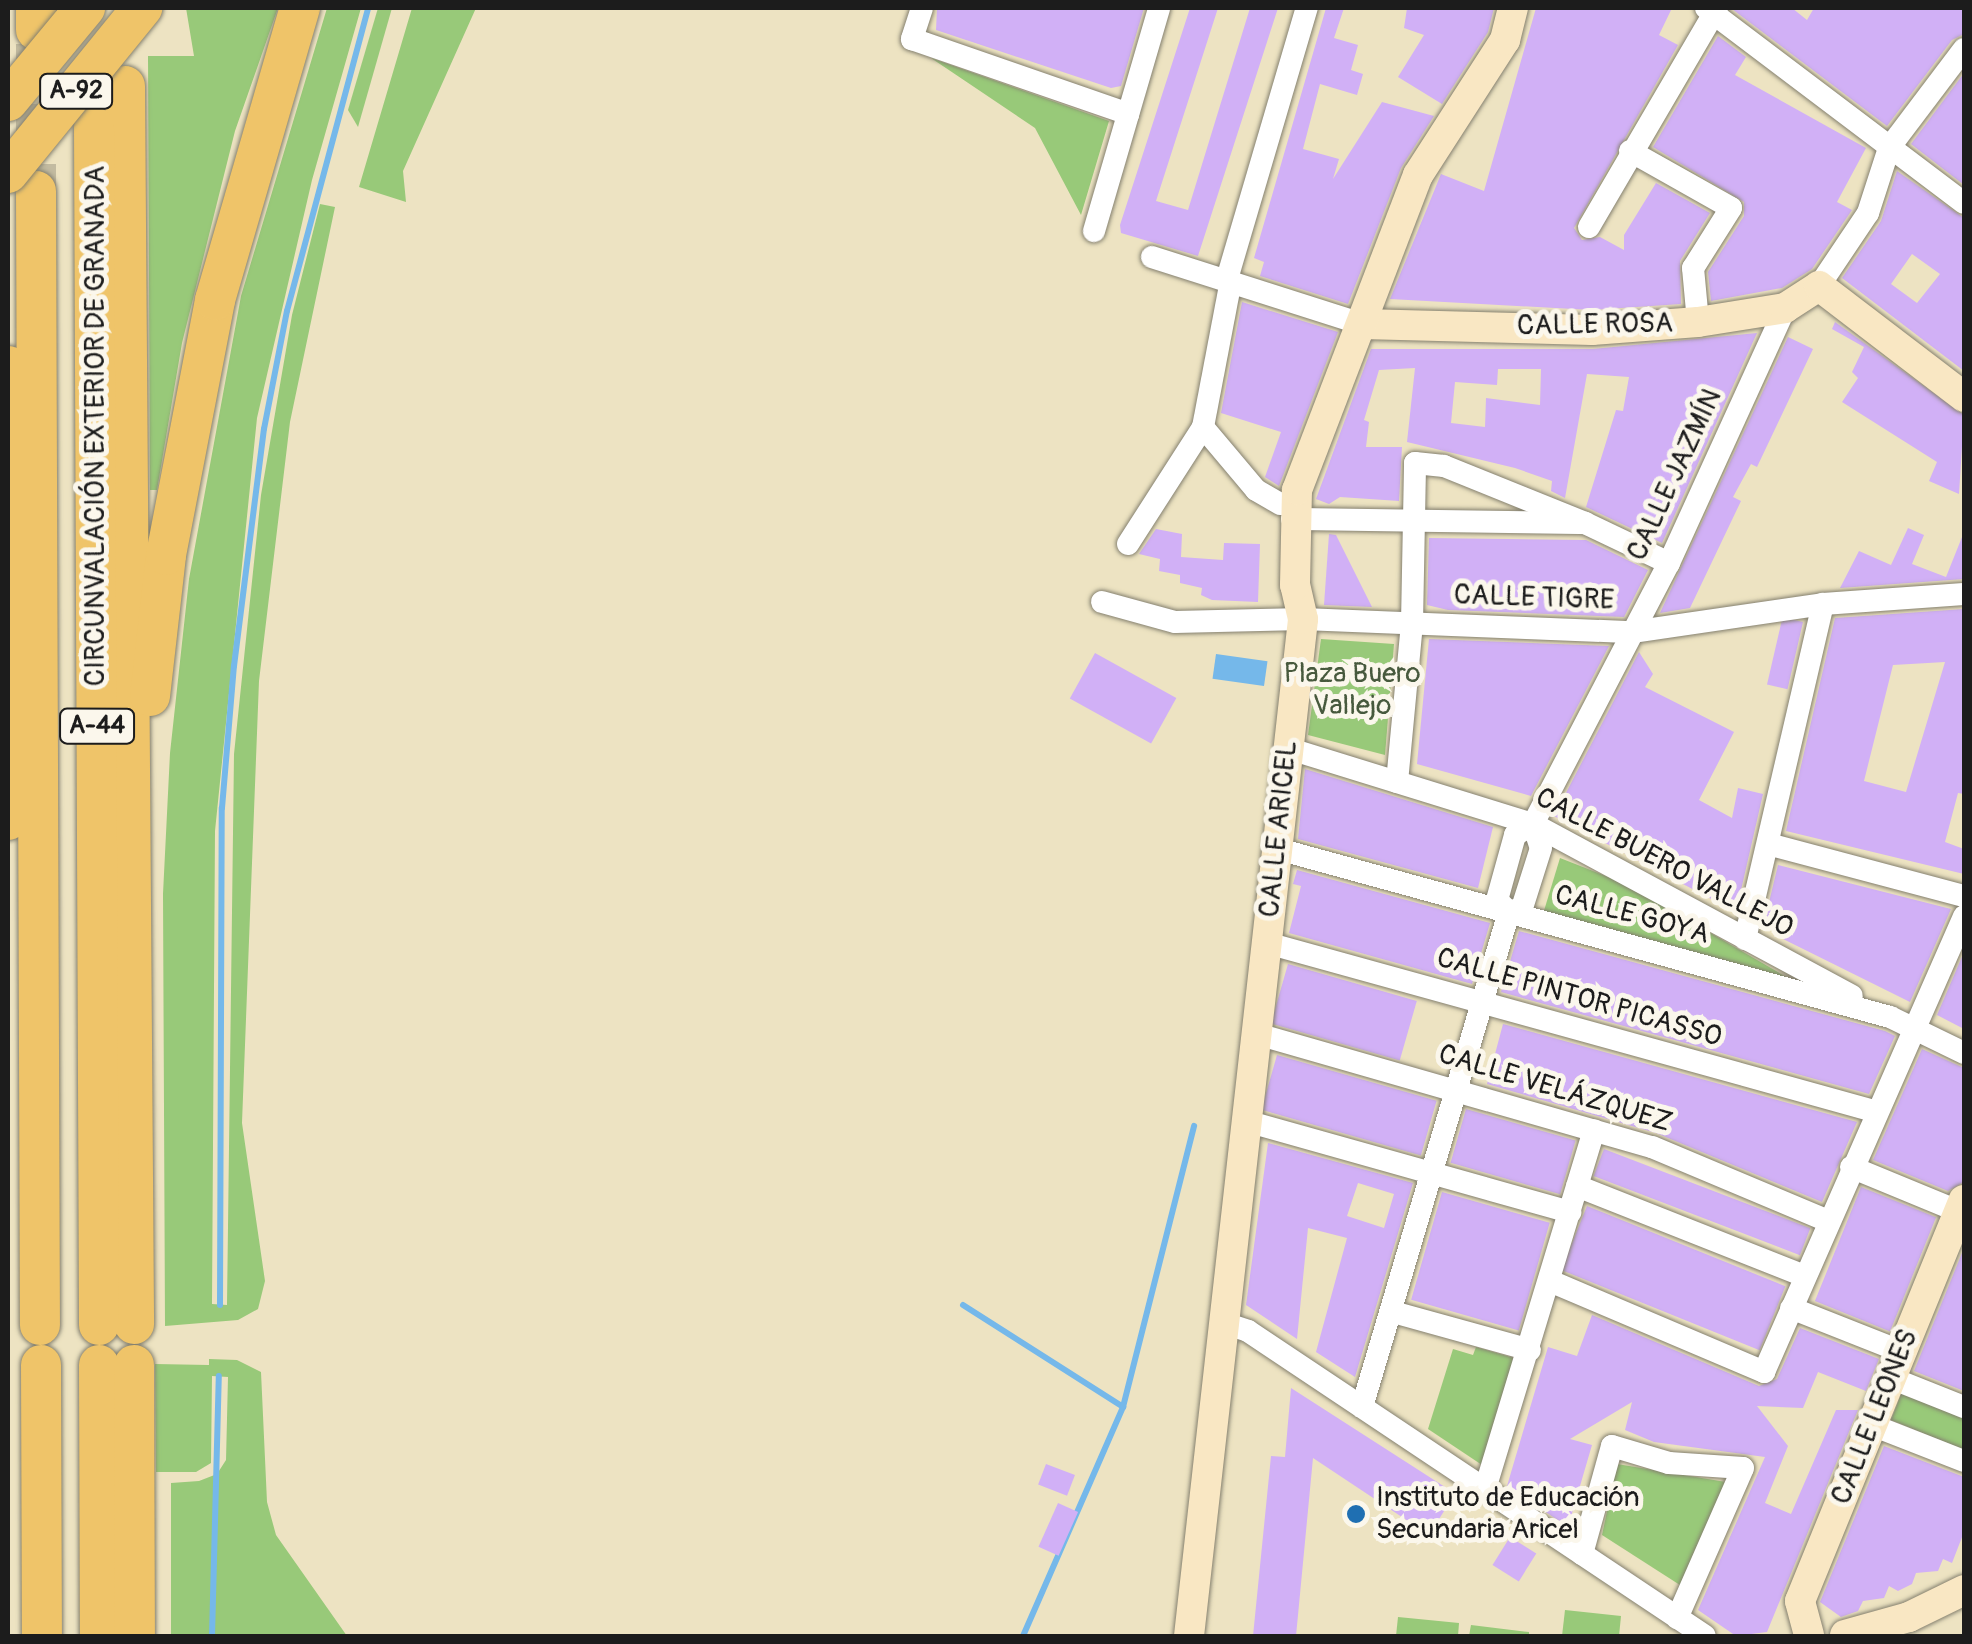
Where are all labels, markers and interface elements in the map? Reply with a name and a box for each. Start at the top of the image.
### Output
road number: A-92 [38,71,114,111]
street label: CIRCUNVALACIÓN EXTERIOR DE GRANADA [79,166,113,686]
street label: CALLE ROSA [1517,307,1673,343]
street label: CALLE JAZMÍN [1621,384,1729,566]
street label: CALLE TIGRE [1453,578,1615,618]
park label: Plaza Buero Vallejo [1283,657,1421,723]
road number: A-44 [57,706,137,746]
street label: CALLE ARICEL [1253,739,1305,919]
street label: CALLE BUERO VALLEJO [1529,781,1799,945]
street label: CALLE GOYA [1551,878,1713,952]
street label: CALLE PINTOR PICASSO [1433,941,1725,1055]
street label: CALLE VELÁZQUEZ [1434,1038,1676,1140]
street label: CALLE LEONES [1825,1325,1925,1509]
place label: Instituto de Educación Secundaria Aricel [1376,1481,1640,1547]
marker: Instituto de Educación Secundaria Aricel [1345,1503,1367,1525]

